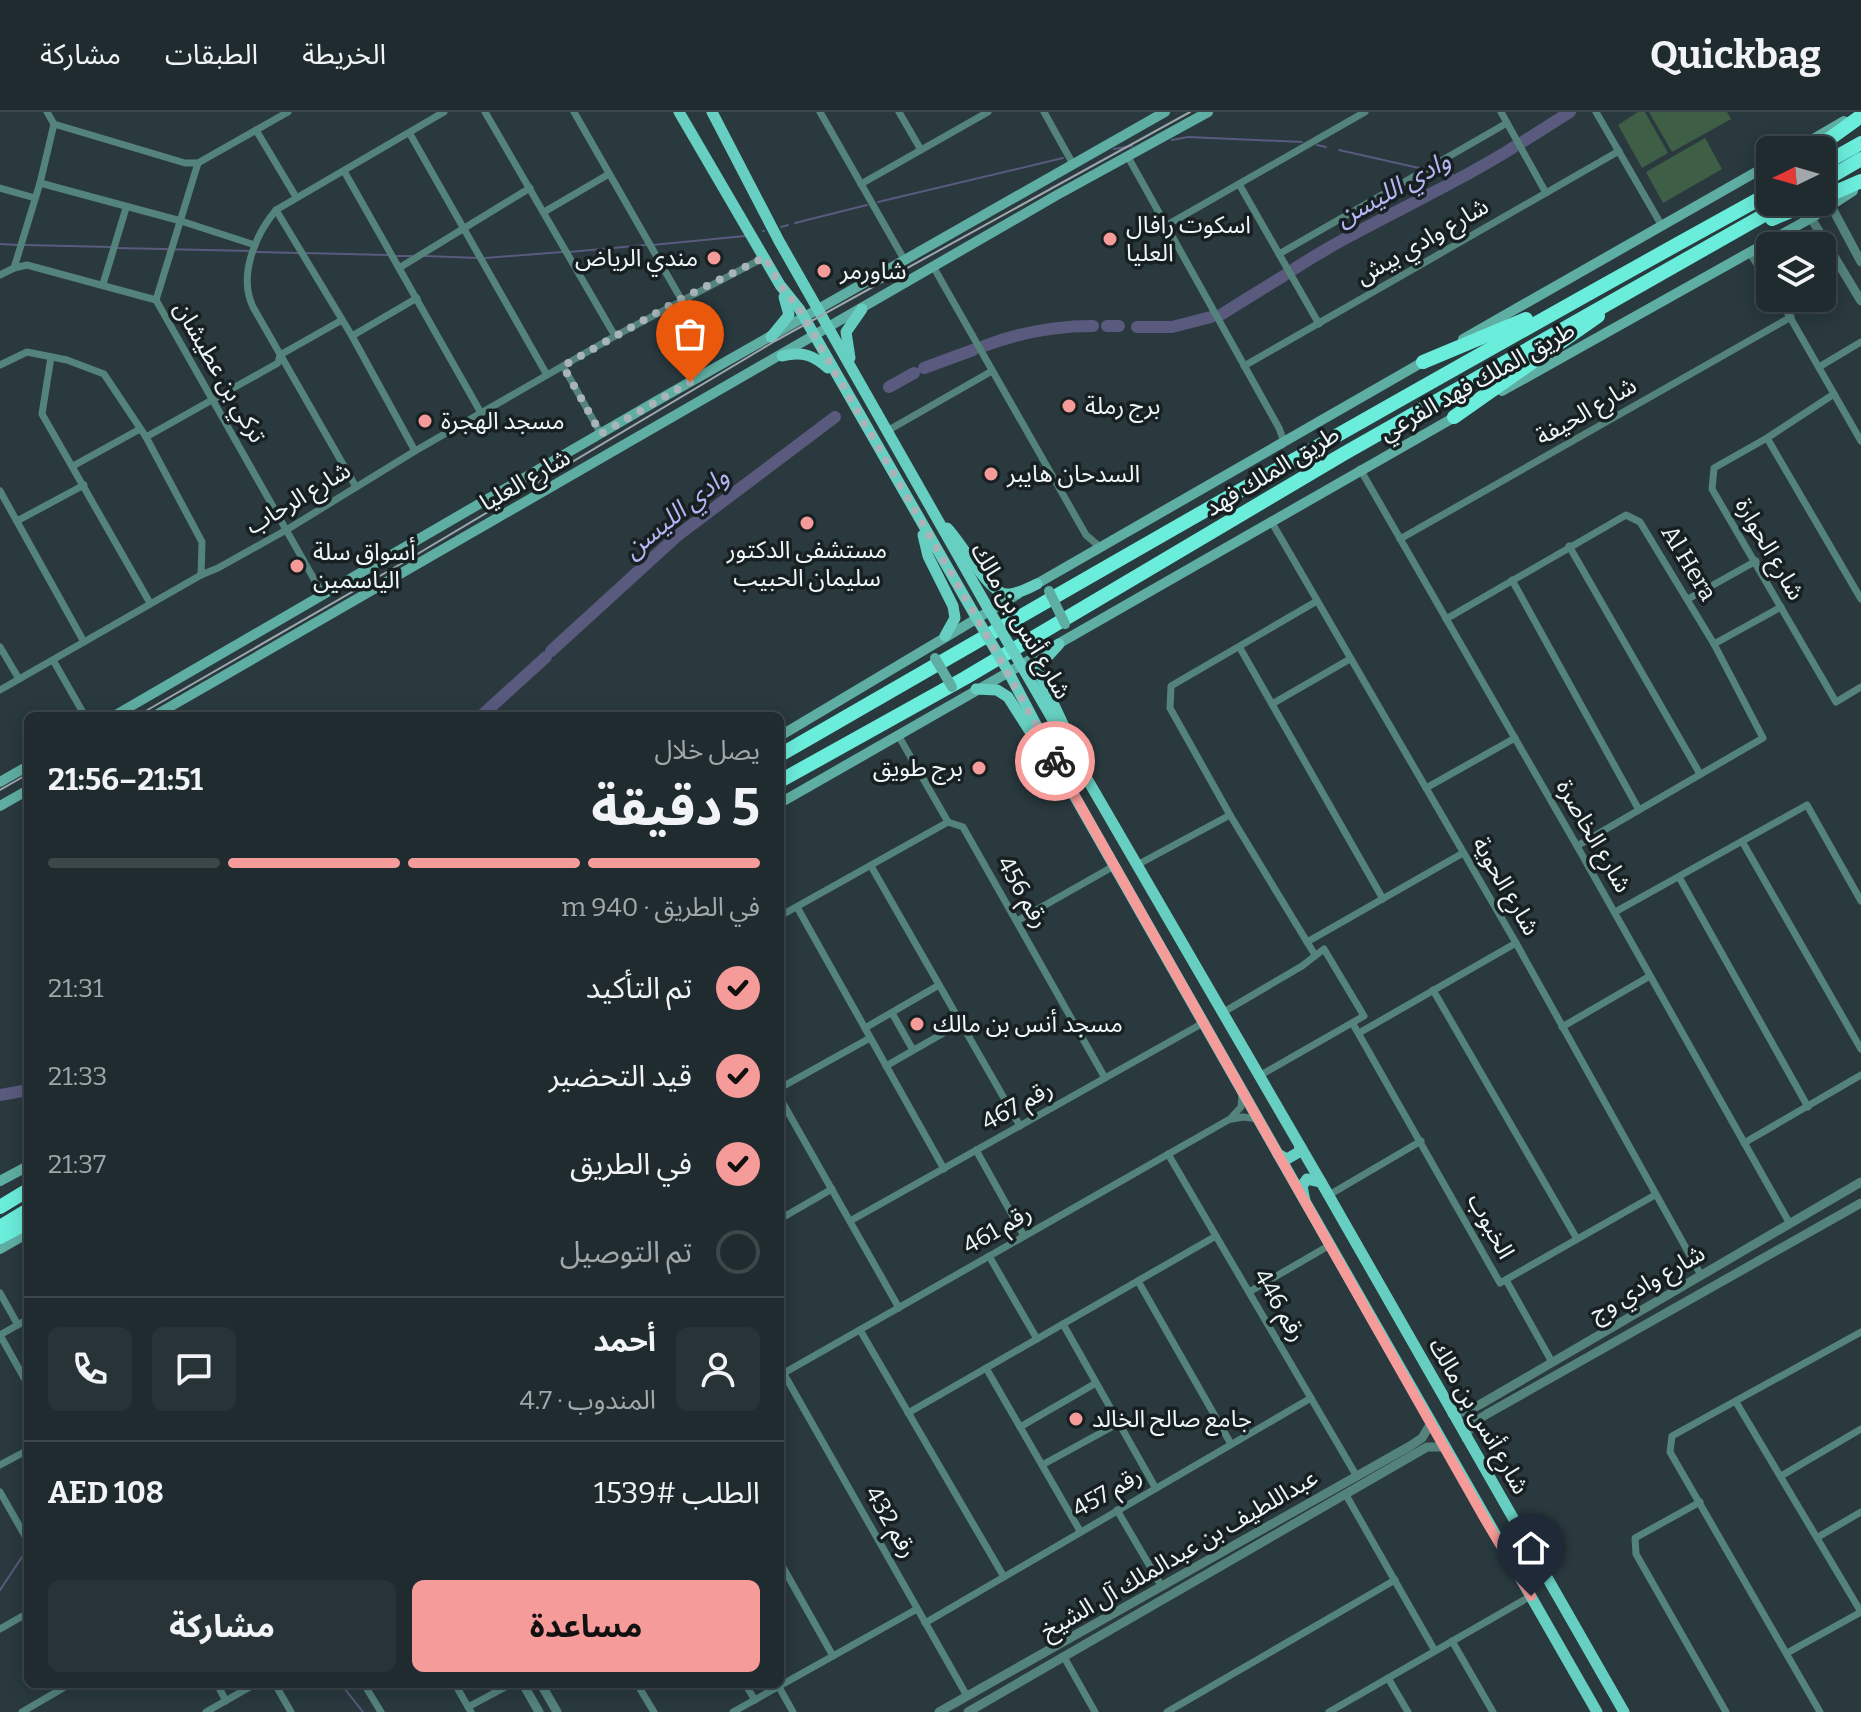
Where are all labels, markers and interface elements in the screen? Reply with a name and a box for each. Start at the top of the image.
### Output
text: Quickbag [1650,32,1821,78]
text: مشاركة [40,38,121,71]
text: الطبقات [165,38,258,71]
text: الخريطة [302,38,386,71]
north arrow [1756,136,1836,216]
map controls [1756,136,1836,312]
water label: وادي الليسن [1330,145,1458,237]
street label: شارع وادي بيش [1351,192,1496,294]
place label: اسكوت رافال العليا [1126,211,1251,267]
marker: اسكوت رافال العليا [1101,230,1119,248]
button: layers [1756,232,1836,312]
place label: مندي الرياض [575,244,698,277]
marker: مندي الرياض [705,249,723,267]
place label: شاورمر [839,257,906,285]
marker: شاورمر [815,262,833,280]
street label: تركي بن عطيشان [164,296,272,450]
pin [656,300,724,382]
icon: bag [668,312,712,356]
street label: طريق الملك فهد الفرعي [1374,316,1582,450]
street label: شارع الحيفة [1531,371,1643,454]
place label: برج رملة [1085,392,1160,423]
marker: برج رملة [1060,397,1078,415]
place label: مسجد الهجرة [441,407,565,435]
marker: مسجد الهجرة [416,412,434,430]
street label: طريق الملك فهد [1200,420,1345,523]
street label: شارع العليا [475,443,576,520]
street label: شارع الرحاب [241,456,357,543]
place label: السدحان هايبر [1006,460,1140,488]
water label: وادي الليسن [617,461,738,568]
marker: السدحان هايبر [982,465,1000,483]
street label: شارع الحوارة [1727,493,1810,607]
marker: مستشفى الدكتور سليمان الحبيب [798,514,816,532]
street label: Al Hera [1656,520,1722,606]
place label: أسواق سلة الياسمين [313,536,416,594]
place label: مستشفى الدكتور سليمان الحبيب [726,536,887,592]
street label: شارع أنس بن مالك [962,537,1079,706]
marker: أسواق سلة الياسمين [288,557,306,575]
courier [1015,721,1095,801]
text: يصل خلال [654,735,760,766]
icon: bike [1033,739,1077,783]
place label: برج طويق [873,754,963,785]
marker: برج طويق [970,759,988,777]
text: 21:51–21:56 [48,762,203,798]
street label: شارع الخاصرة [1548,775,1638,899]
text: 5 دقيقة [591,776,760,839]
street label: شارع الحوية [1464,832,1545,942]
street label: رقم 456 [989,851,1055,934]
text: في الطريق · 940 m [561,892,760,923]
icon: check [716,966,760,1010]
text: تم التأكيد [586,970,692,1006]
text: 21:31 [48,973,104,1004]
place label: مسجد أنس بن مالك [933,1008,1123,1038]
marker: مسجد أنس بن مالك [908,1015,926,1033]
icon: check [716,1054,760,1098]
text: قيد التحضير [549,1058,692,1094]
text: 21:33 [48,1061,107,1092]
street label: رقم 467 [977,1074,1059,1139]
icon: check [716,1142,760,1186]
text: في الطريق [570,1146,692,1182]
text: 21:37 [48,1149,106,1180]
street label: الخبوب [1462,1188,1520,1264]
street label: رقم 461 [958,1198,1038,1262]
text: تم التوصيل [560,1234,692,1270]
street label: شارع وادي وج [1584,1239,1712,1331]
street label: رقم 446 [1245,1264,1312,1348]
text: أحمد [593,1323,656,1359]
button: phone [48,1327,132,1411]
button: chat [152,1327,236,1411]
button: person [676,1327,760,1411]
street label: شارع أنس بن مالك [1420,1332,1537,1501]
text: المندوب · 4.7 [520,1385,656,1416]
place label: جامع صالح الخالد [1092,1405,1252,1436]
marker: جامع صالح الخالد [1067,1410,1085,1428]
street label: رقم 457 [1067,1461,1148,1526]
street label: عبداللطيف بن عبدالملك آل الشيخ [1036,1463,1324,1648]
text: AED 108 [48,1475,164,1511]
text: الطلب #1539 [594,1475,760,1511]
street label: رقم 432 [857,1481,923,1564]
pin [1497,1514,1565,1596]
icon: home [1509,1526,1553,1570]
button: مشاركة [48,1580,396,1672]
button: مساعدة [412,1580,760,1672]

